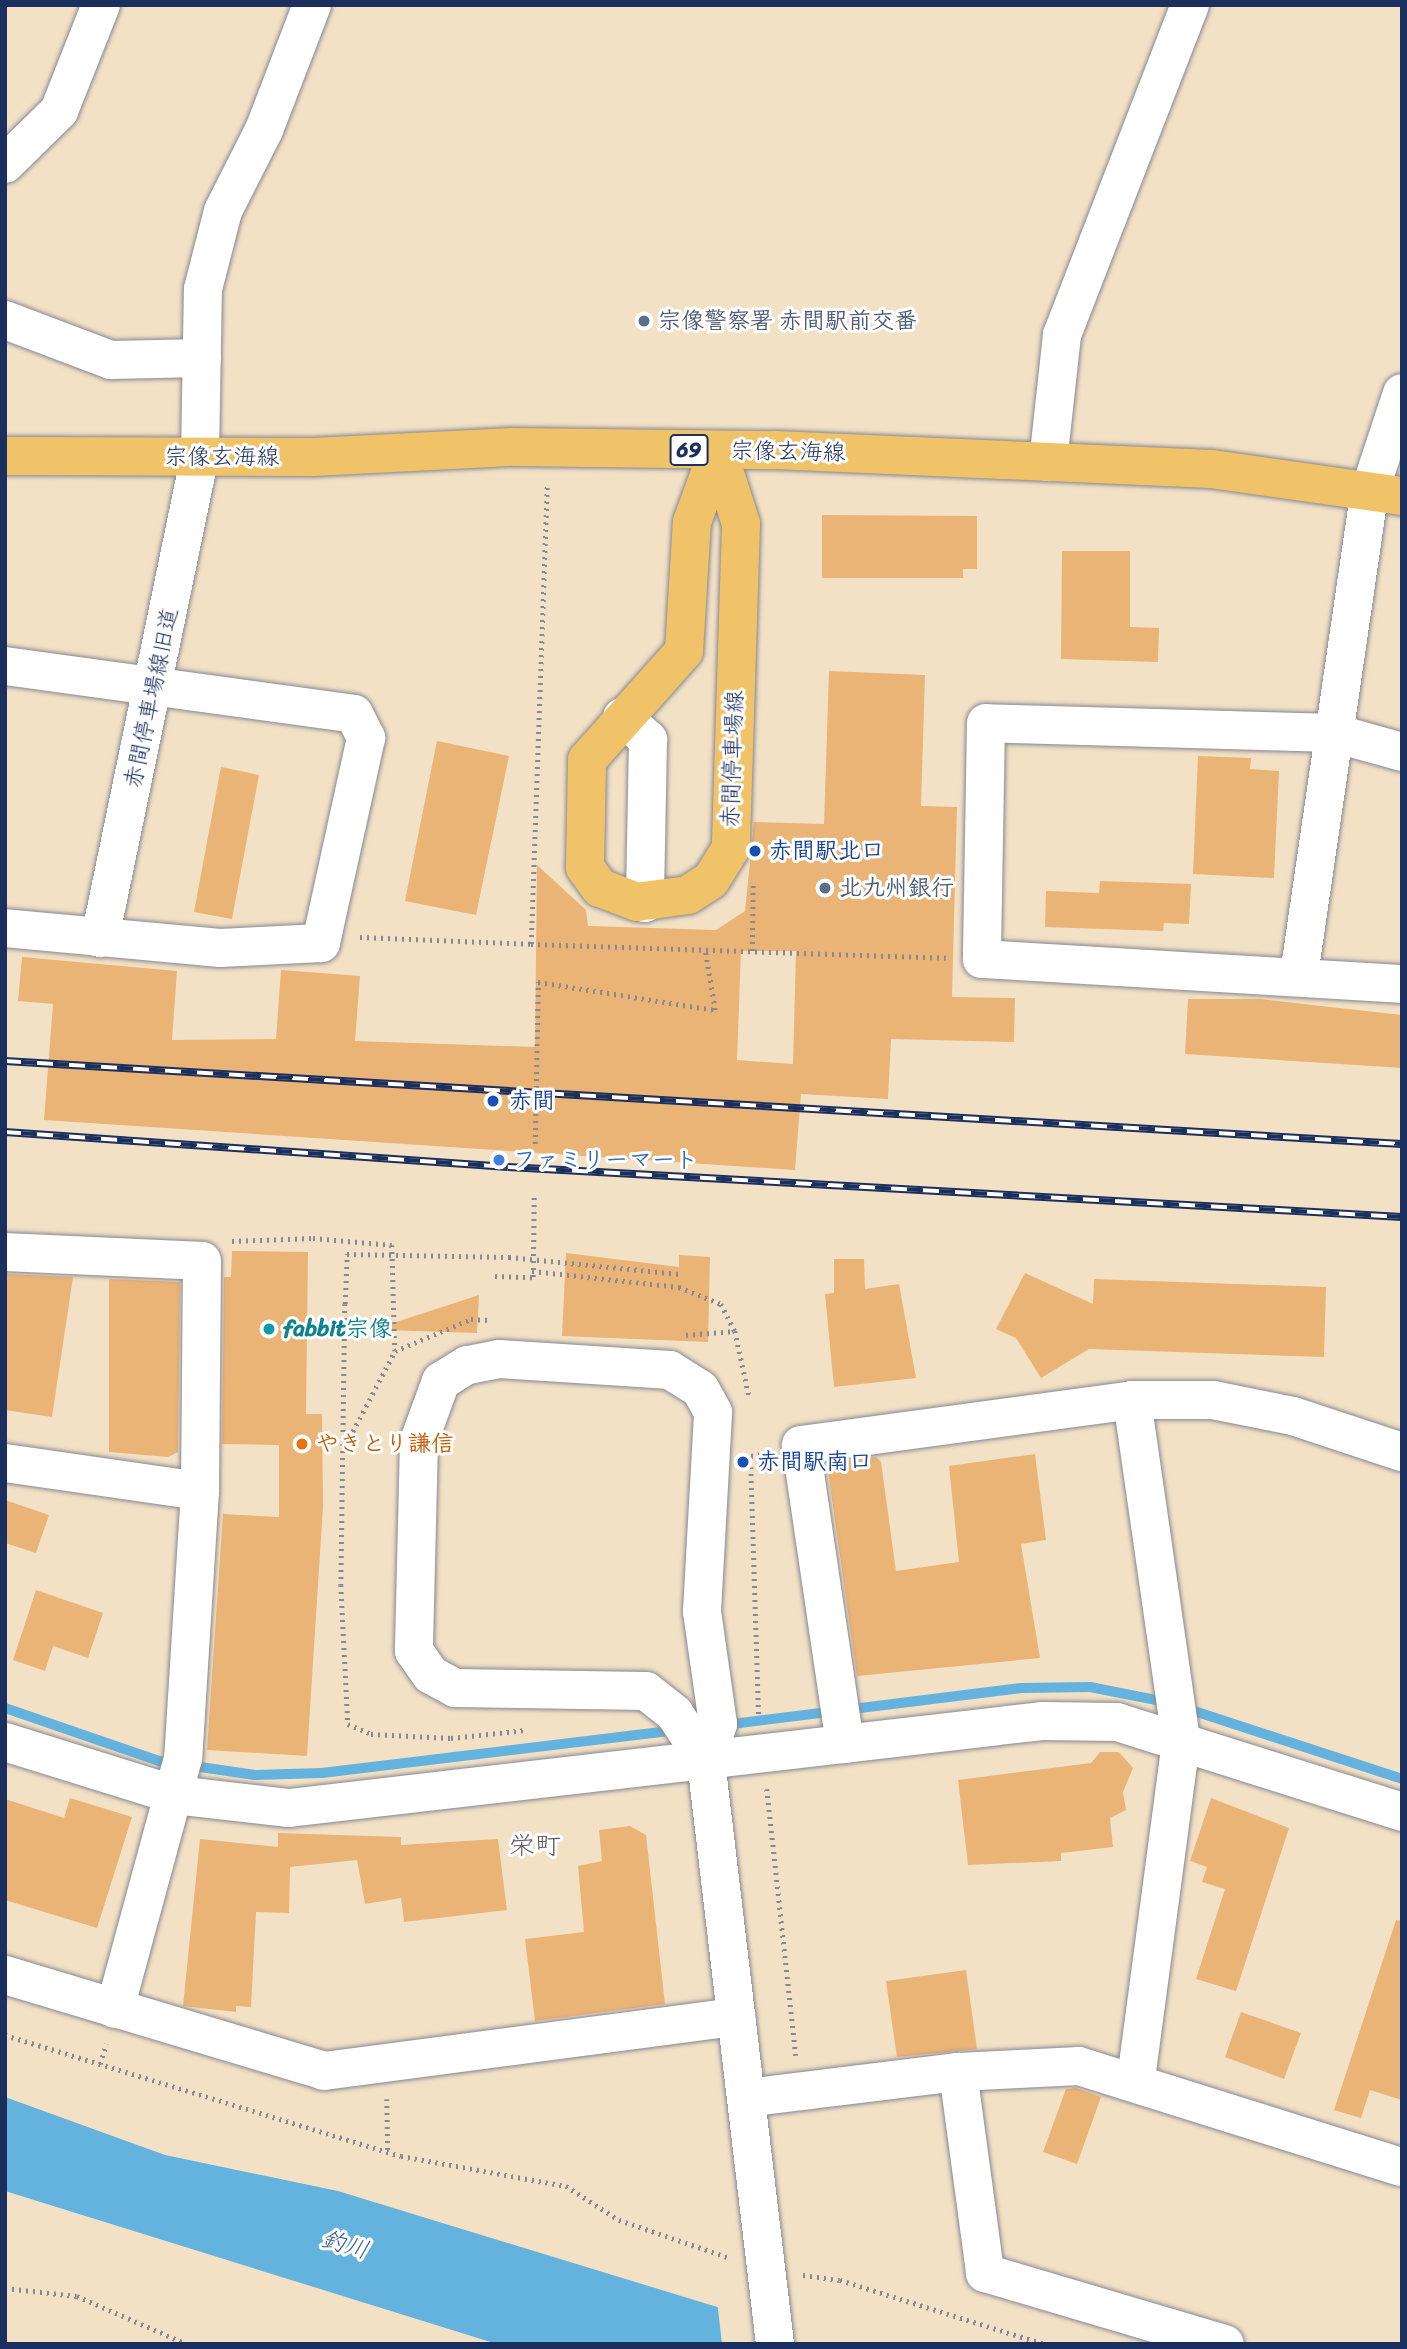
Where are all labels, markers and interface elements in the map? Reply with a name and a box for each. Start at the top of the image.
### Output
place label: 宗像警察署 赤間駅前交番 [658,307,917,335]
marker: 宗像警察署 赤間駅前交番 [636,313,652,329]
road number: 69 [668,433,710,468]
street label: 宗像玄海線 [730,437,846,467]
street label: 宗像玄海線 [165,443,279,471]
street label: 赤間停車場線旧道 [119,605,185,791]
street label: 赤間停車場線 [717,690,749,828]
place label: 赤間駅北口 [769,837,884,865]
marker: 赤間駅北口 [747,843,763,859]
place label: 北九州銀行 [839,874,954,902]
marker: 北九州銀行 [817,880,833,896]
place label: 赤間 [509,1087,555,1115]
marker: 赤間 [483,1091,503,1111]
place label: ファミリーマート [513,1146,697,1174]
marker: ファミリーマート [491,1152,507,1168]
place label: fabbit宗像 [283,1315,392,1343]
marker: fabbit宗像 [261,1321,277,1337]
place label: やきとり謙信 [316,1430,454,1458]
marker: やきとり謙信 [294,1436,310,1452]
place label: 赤間駅南口 [757,1448,872,1476]
marker: 赤間駅南口 [735,1454,751,1470]
district label: 栄町 [509,1830,561,1862]
water label: 釣川 [318,2225,372,2265]

